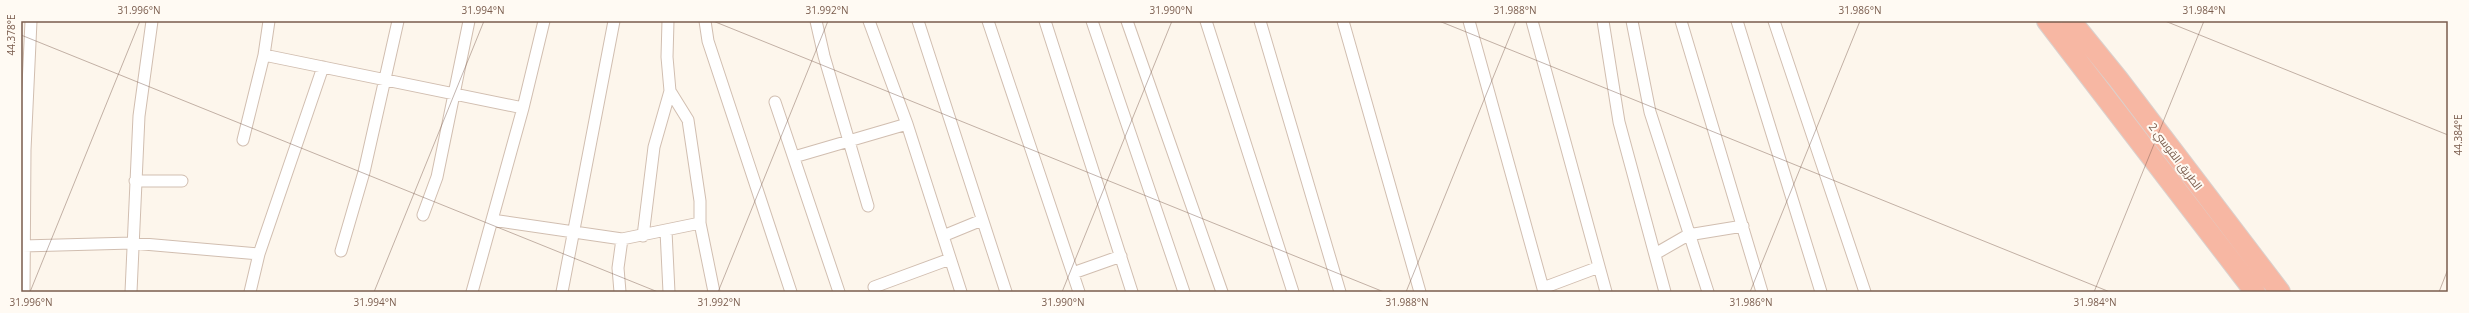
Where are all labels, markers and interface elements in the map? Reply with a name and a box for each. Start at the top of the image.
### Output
text: 31.996°N [117,3,161,17]
text: 31.994°N [461,3,505,17]
text: 31.992°N [805,3,849,17]
text: 31.990°N [1149,3,1193,17]
text: 31.988°N [1493,3,1537,17]
text: 31.986°N [1838,3,1882,17]
text: 31.984°N [2182,3,2226,17]
text: 44.378°E [4,14,18,56]
text: 44.384°E [2451,114,2465,156]
street label: الطريق القوسي 2 [2145,119,2206,193]
text: 31.996°N [9,295,53,309]
text: 31.994°N [353,295,397,309]
text: 31.992°N [697,295,741,309]
text: 31.990°N [1041,295,1085,309]
text: 31.988°N [1385,295,1429,309]
text: 31.986°N [1729,295,1773,309]
text: 31.984°N [2073,295,2117,309]

